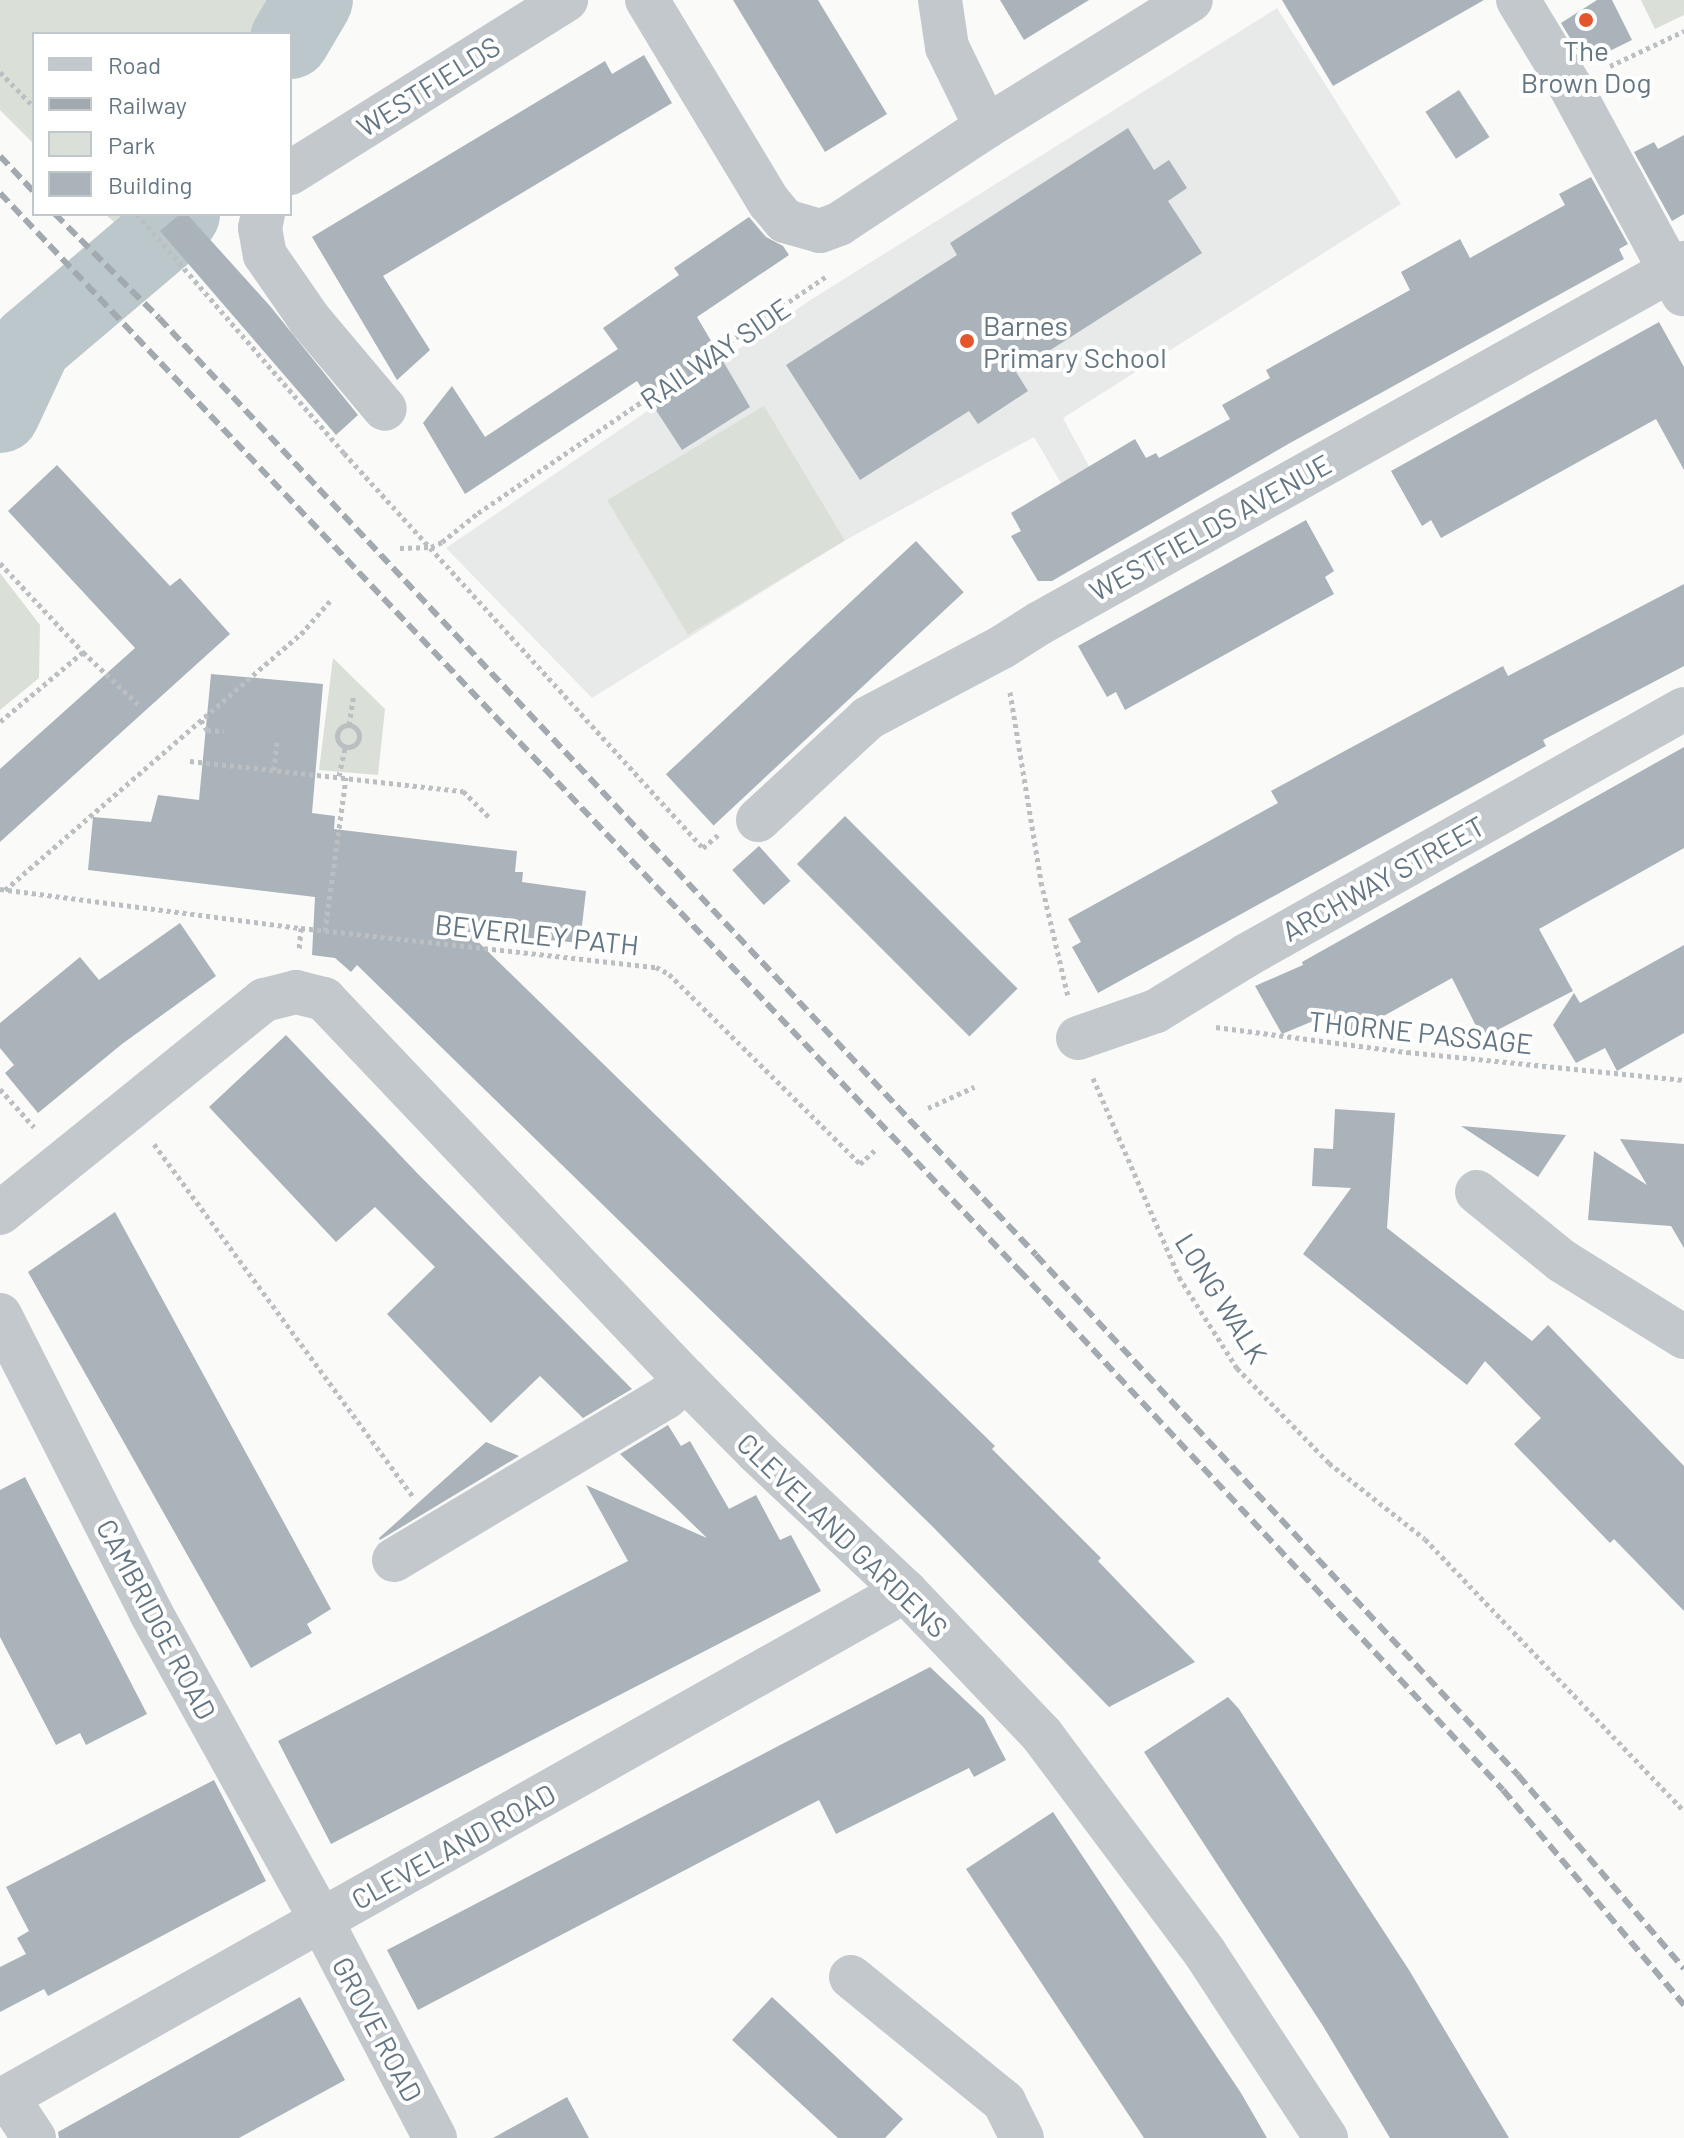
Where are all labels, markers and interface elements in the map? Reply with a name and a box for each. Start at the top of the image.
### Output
marker: The Brown Dog [1577,11,1595,29]
street label: WESTFIELDS [350,29,506,143]
legend [32,32,292,216]
place label: The Brown Dog [1521,33,1651,99]
text: Road [108,50,161,79]
text: Railway [108,90,187,119]
text: Park [108,130,155,159]
text: Building [108,170,192,199]
street label: RAILWAY SIDE [634,290,796,416]
place label: Barnes Primary School [983,308,1167,374]
marker: Barnes Primary School [958,332,976,350]
street label: WESTFIELDS AVENUE [1083,447,1337,607]
street label: ARCHWAY STREET [1276,808,1490,948]
street label: BEVERLEY PATH [433,907,641,961]
street label: THORNE PASSAGE [1307,1004,1535,1060]
street label: LONG WALK [1169,1227,1275,1369]
street label: CLEVELAND GARDENS [731,1426,955,1644]
street label: CAMBRIDGE ROAD [90,1513,224,1725]
street label: CLEVELAND ROAD [345,1776,561,1916]
street label: GROVE ROAD [326,1951,430,2107]

